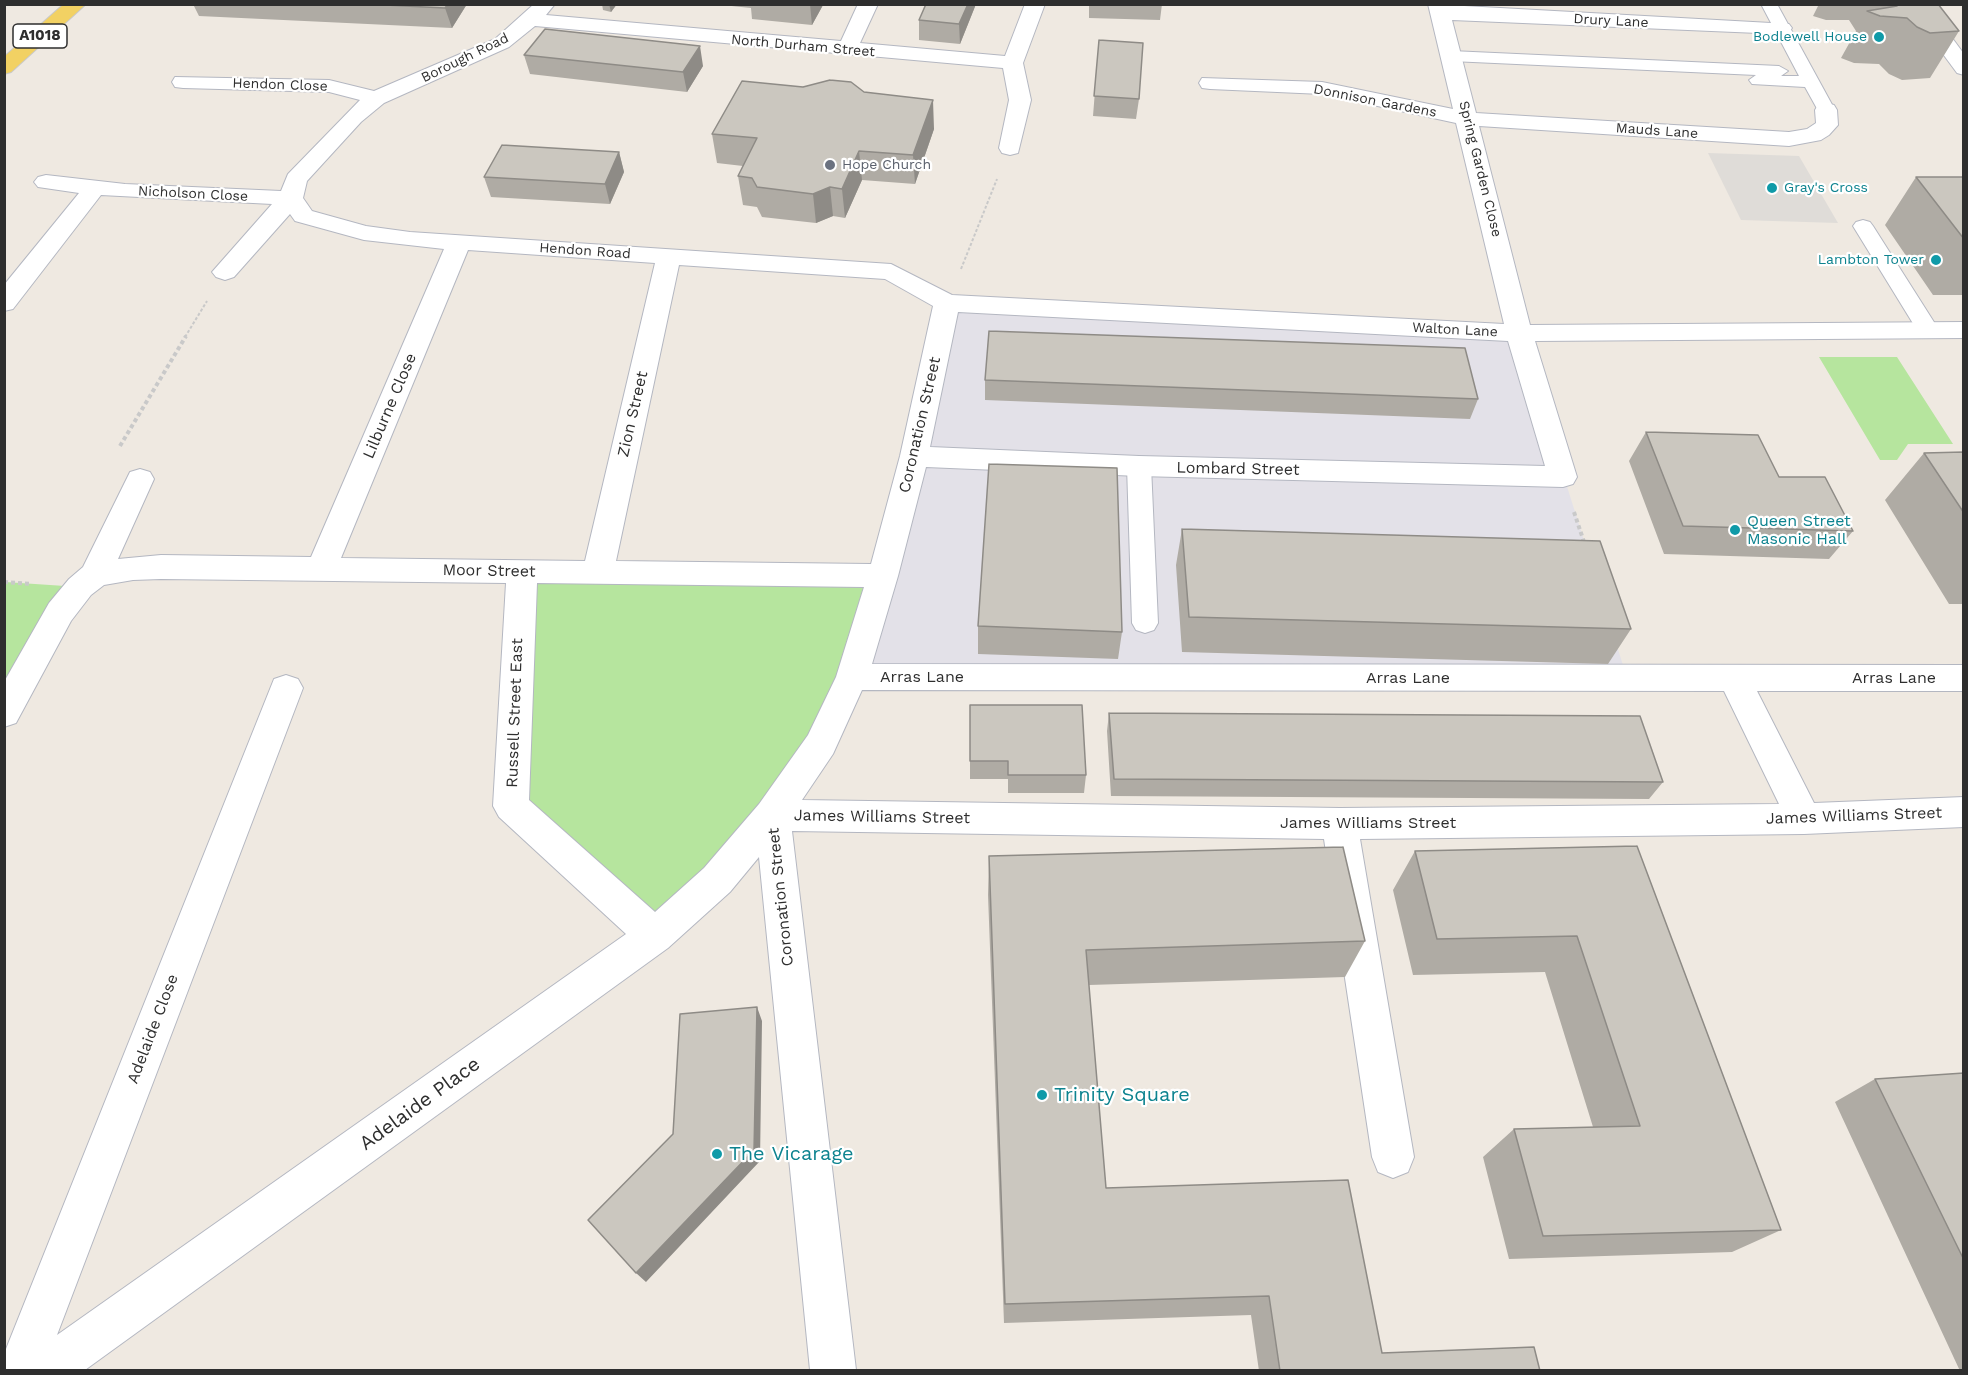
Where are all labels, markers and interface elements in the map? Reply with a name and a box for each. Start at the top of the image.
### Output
street label: Drury Lane [1573,11,1649,31]
road number: A1018 [13,24,67,48]
place label: Bodlewell House [1753,29,1867,45]
street label: Borough Road [419,30,511,86]
marker: Bodlewell House [1872,30,1886,44]
street label: North Durham Street [730,31,876,61]
street label: Hendon Close [232,75,328,95]
street label: Donnison Gardens [1312,81,1438,121]
street label: Spring Garden Close [1455,99,1505,239]
street label: Mauds Lane [1615,120,1699,142]
place label: Hope Church [842,157,931,173]
marker: Hope Church [823,158,837,172]
place label: Gray's Cross [1784,180,1868,196]
marker: Gray's Cross [1765,181,1779,195]
street label: Nicholson Close [138,183,248,205]
street label: Hendon Road [539,239,631,263]
place label: Lambton Tower [1818,252,1924,268]
marker: Lambton Tower [1929,253,1943,267]
street label: Walton Lane [1412,319,1498,341]
street label: Lilburne Close [359,350,421,462]
street label: Coronation Street [895,355,945,495]
street label: Zion Street [614,369,652,459]
street label: Lombard Street [1176,458,1300,480]
place label: Queen Street Masonic Hall [1747,511,1851,549]
marker: Queen Street Masonic Hall [1728,523,1742,537]
street label: Moor Street [442,561,536,581]
street label: Russell Street East [503,638,527,788]
street label: Arras Lane [880,667,964,687]
street label: Arras Lane [1366,668,1450,688]
street label: Arras Lane [1852,668,1936,688]
street label: James Williams Street [1766,803,1942,829]
street label: James Williams Street [794,806,970,828]
street label: James Williams Street [1280,813,1456,833]
street label: Coronation Street [764,827,798,967]
street label: Adelaide Close [123,972,183,1086]
street label: Adelaide Place [355,1052,485,1156]
place label: Trinity Square [1054,1083,1190,1107]
marker: Trinity Square [1035,1088,1049,1102]
place label: The Vicarage [729,1142,854,1166]
marker: The Vicarage [710,1147,724,1161]

